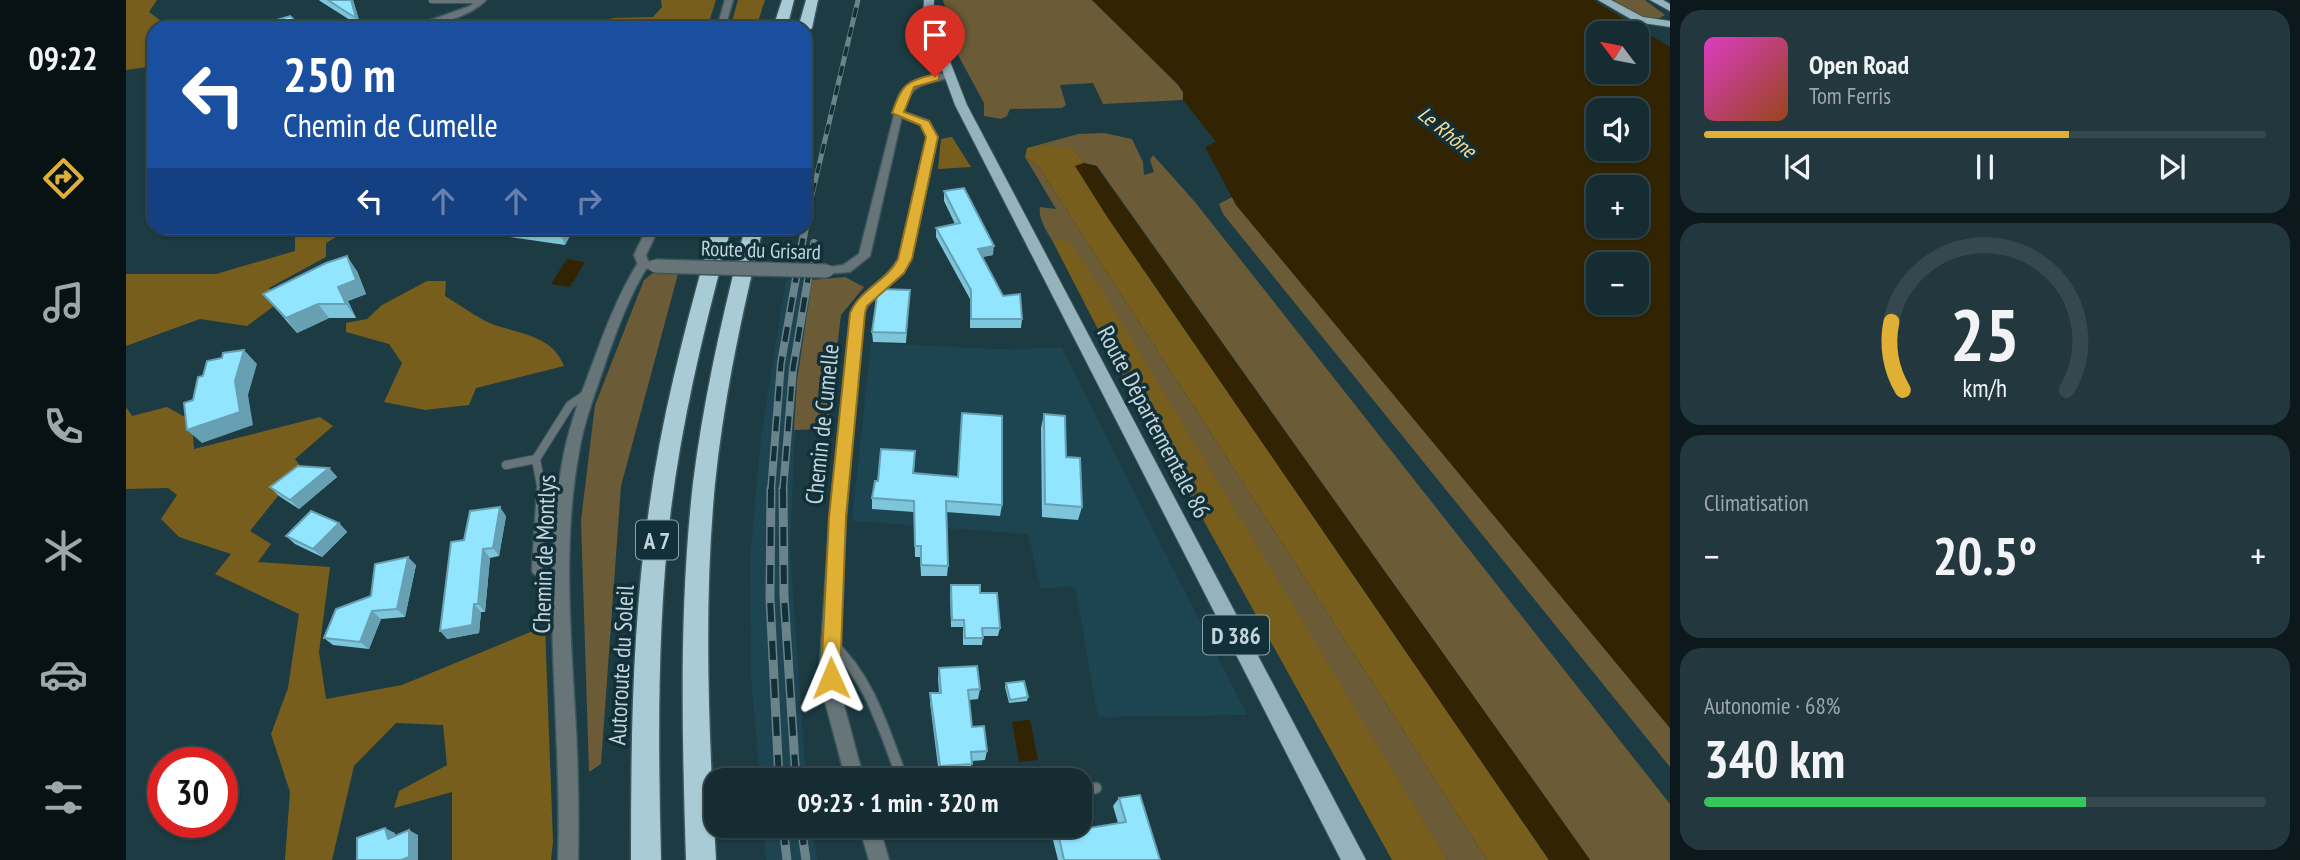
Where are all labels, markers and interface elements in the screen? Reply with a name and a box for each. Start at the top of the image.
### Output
pin [905,5,965,77]
icon: arrive [916,16,954,54]
north arrow [1586,21,1648,84]
map controls [1586,21,1649,315]
text: 09:22 [28,37,98,79]
text: 250 m [283,42,396,106]
text: Open Road [1809,48,1909,81]
icon: left [168,49,259,140]
text: Tom Ferris [1809,81,1891,110]
button: sound [1586,98,1649,161]
water label: Le Rhône [1412,100,1483,164]
text: Chemin de Cumelle [283,104,498,146]
icon: previous [1779,148,1817,186]
icon: pause [1966,148,2004,186]
icon: next [2153,148,2191,186]
icon: directions [39,154,88,203]
button: + [1586,175,1649,238]
icon: left [351,182,389,220]
icon: ahead [424,182,462,220]
icon: ahead [497,182,535,220]
icon: right [570,182,608,220]
street label: Route du Grisard [701,234,821,266]
button: − [1586,252,1649,315]
icon: music [39,278,88,327]
text: 25 [1950,286,2020,380]
street label: Route Départementale 86 [1090,321,1218,523]
street label: Chemin de Cumelle [798,342,846,506]
text: km/h [1963,372,2007,404]
icon: phone [39,402,88,451]
street label: Chemin de Montlys [526,474,562,634]
text: Climatisation [1704,488,1809,517]
road number: A 7 [636,520,678,560]
text: 20.5° [1933,522,2037,589]
icon: climate [39,526,88,575]
text: − [1704,531,1720,580]
text: + [2250,531,2266,580]
street label: Autoroute du Soleil [601,584,641,746]
road number: D 386 [1203,615,1269,654]
position arrow [794,641,868,715]
icon: car [39,650,88,699]
text: Autonomie · 68% [1704,691,1840,720]
text: 340 km [1704,725,1845,792]
speed limit sign: 30 [147,747,238,838]
icon: filters [39,773,88,822]
text: 09:23 · 1 min · 320 m [798,786,998,819]

